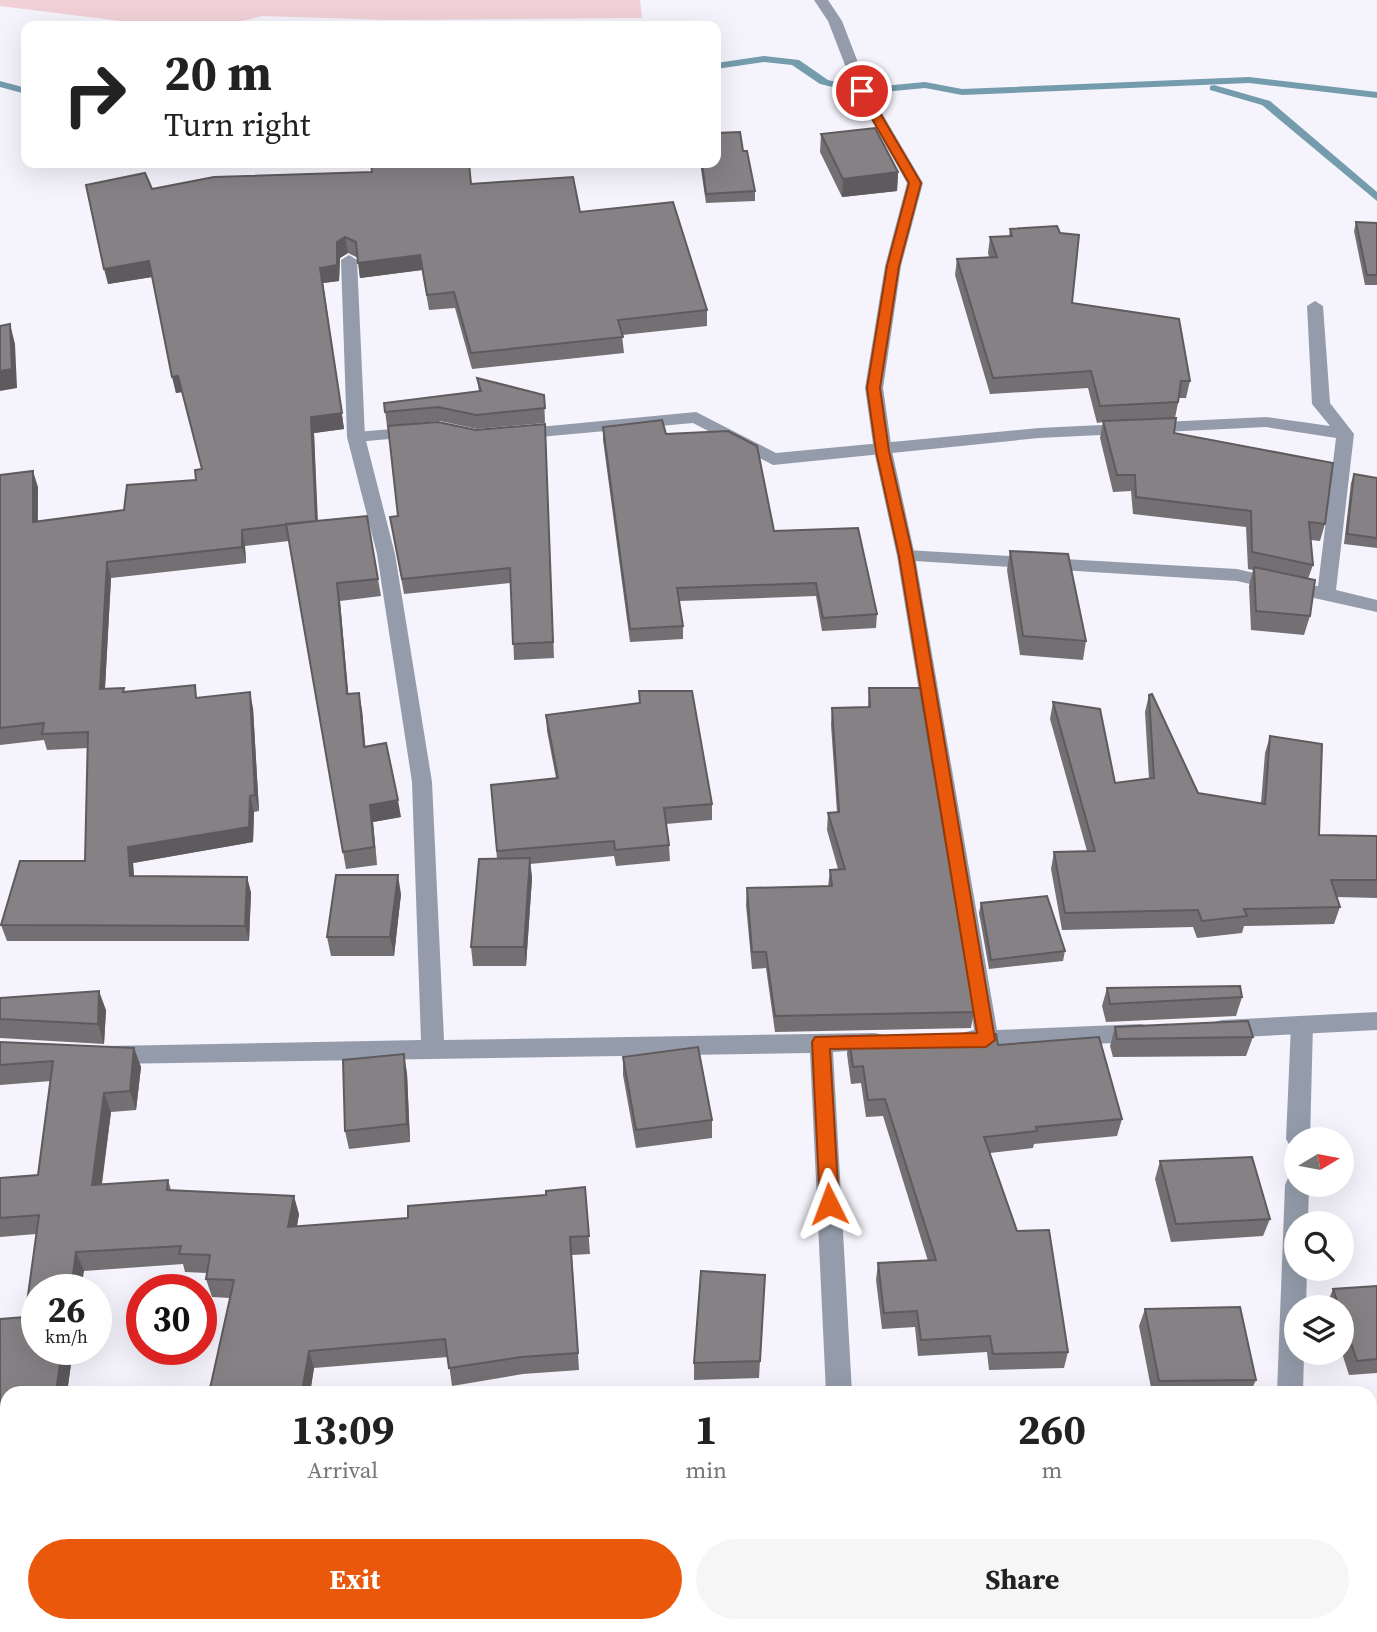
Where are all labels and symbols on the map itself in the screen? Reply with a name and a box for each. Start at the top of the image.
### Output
pin [832,61,892,121]
north arrow [1284,1127,1354,1197]
position arrow [792,1167,866,1241]
speed limit sign: 30 [126,1274,217,1365]

